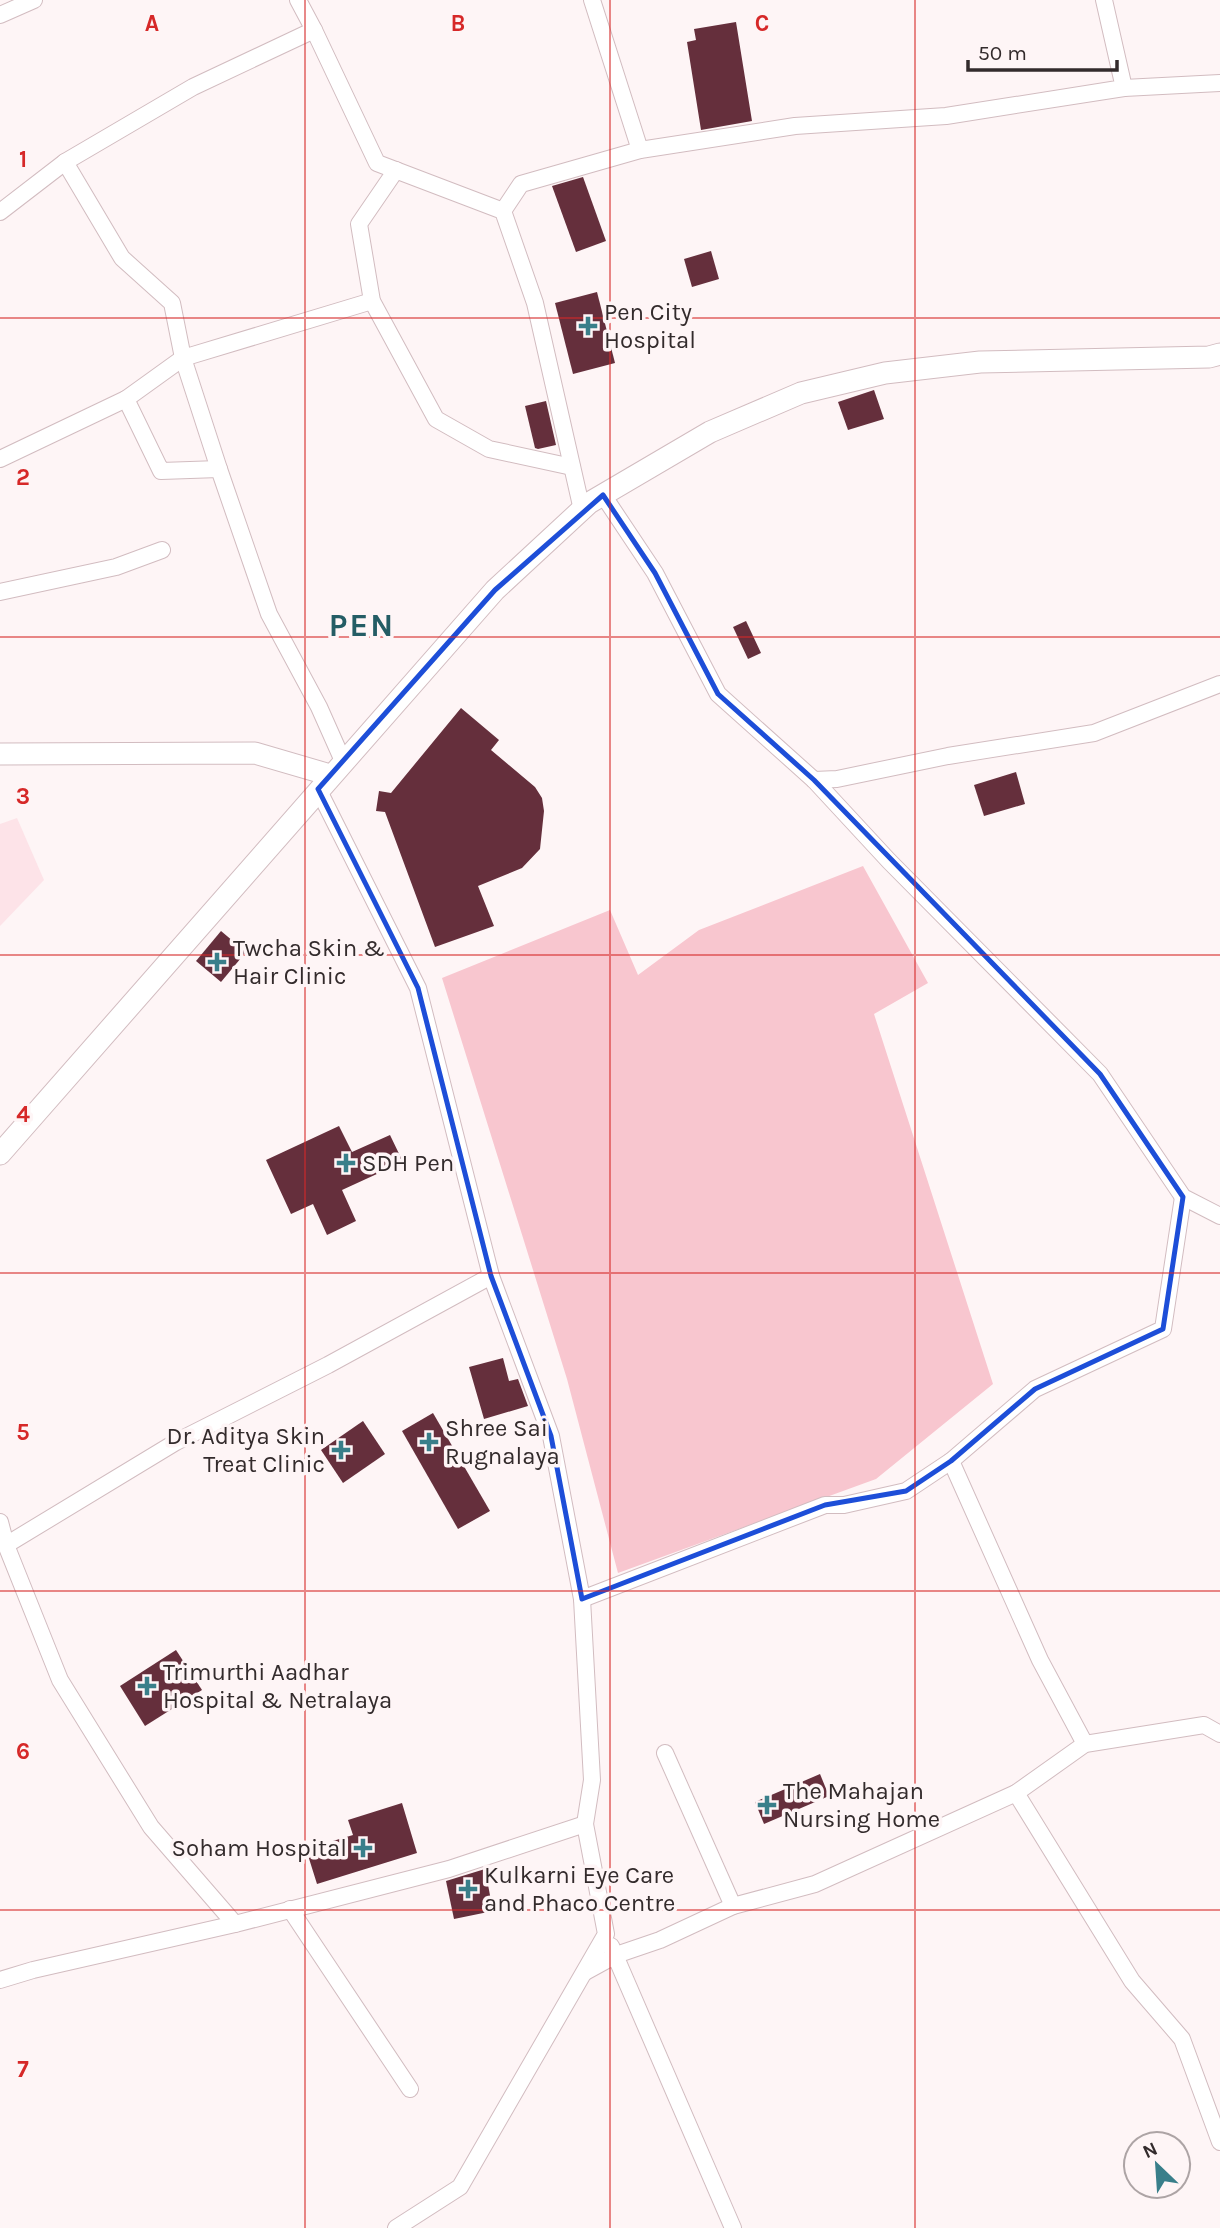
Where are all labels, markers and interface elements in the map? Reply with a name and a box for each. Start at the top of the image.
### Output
text: A [145,10,159,37]
text: B [451,10,465,37]
text: C [755,10,769,37]
scale bar [968,28,1117,72]
text: 50 m [978,41,1027,65]
text: 1 [19,146,27,173]
place label: Pen City Hospital [604,298,696,354]
marker: Pen City Hospital [578,316,598,336]
text: 2 [16,464,30,491]
district label: PEN [329,607,395,644]
text: 3 [16,783,30,810]
place label: Twcha Skin & Hair Clinic [233,934,385,990]
marker: Twcha Skin & Hair Clinic [207,952,227,972]
text: 4 [16,1101,30,1128]
place label: SDH Pen [362,1149,454,1177]
marker: SDH Pen [336,1153,356,1173]
place label: Shree Sai Rugnalaya [445,1414,560,1470]
text: 5 [16,1419,30,1446]
place label: Dr. Aditya Skin Treat Clinic [167,1422,325,1478]
marker: Shree Sai Rugnalaya [419,1432,439,1452]
marker: Dr. Aditya Skin Treat Clinic [331,1440,351,1460]
place label: Trimurthi Aadhar Hospital & Netralaya [163,1658,392,1714]
marker: Trimurthi Aadhar Hospital & Netralaya [137,1676,157,1696]
text: 6 [16,1738,30,1765]
place label: The Mahajan Nursing Home [783,1777,940,1833]
marker: The Mahajan Nursing Home [757,1795,777,1815]
place label: Soham Hospital [172,1834,347,1862]
marker: Soham Hospital [353,1838,373,1858]
place label: Kulkarni Eye Care and Phaco Centre [484,1861,675,1917]
marker: Kulkarni Eye Care and Phaco Centre [458,1879,478,1899]
text: 7 [17,2056,29,2083]
north arrow [1122,2130,1192,2200]
text: N [1139,2138,1161,2163]

